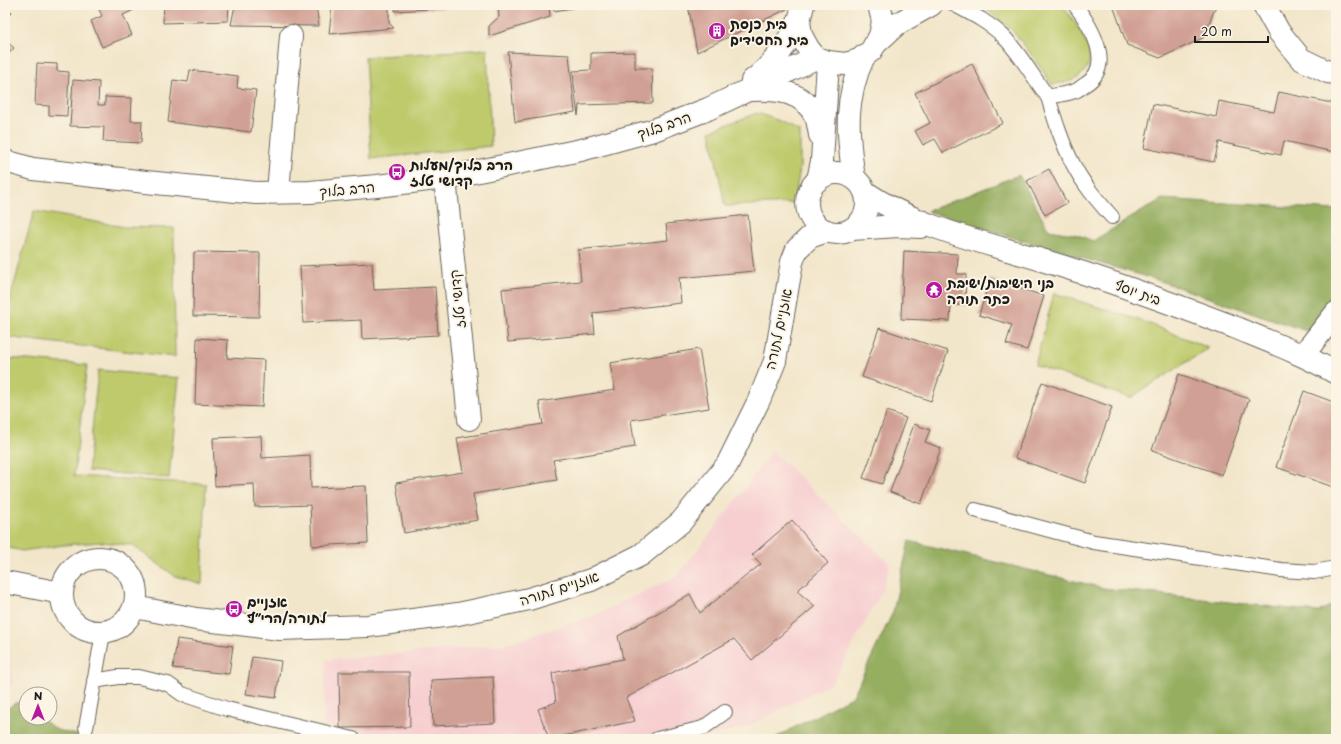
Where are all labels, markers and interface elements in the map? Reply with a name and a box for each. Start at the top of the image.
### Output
place label: בית כנסת בית החסידים [730,13,809,50]
scale bar [1195,18,1268,44]
building icon: בית כנסת בית החסידים [707,21,727,41]
text: 20 m [1201,22,1232,40]
street label: הרב בלוך [634,106,694,144]
place label: הרב בלוך/מעלות קדושי טלז [408,154,513,191]
bus stop icon: הרב בלוך/מעלות קדושי טלז [387,162,407,182]
street label: הרב בלוך [318,176,376,202]
street label: קדושי טלז [443,269,471,329]
place label: בני הישיבות/ישיבת כתר תורה [946,272,1054,309]
street label: בית יוסף [1112,274,1164,310]
temple icon: בני הישיבות/ישיבת כתר תורה [924,280,944,300]
street label: אוזניים לתורה [759,286,797,372]
street label: אוזניים לתורה [517,565,602,611]
place label: אזניים לתורה/הרי״ף [247,591,327,628]
bus stop icon: אזניים לתורה/הרי״ף [224,599,244,619]
north arrow [18,686,58,726]
text: N [34,687,43,704]

